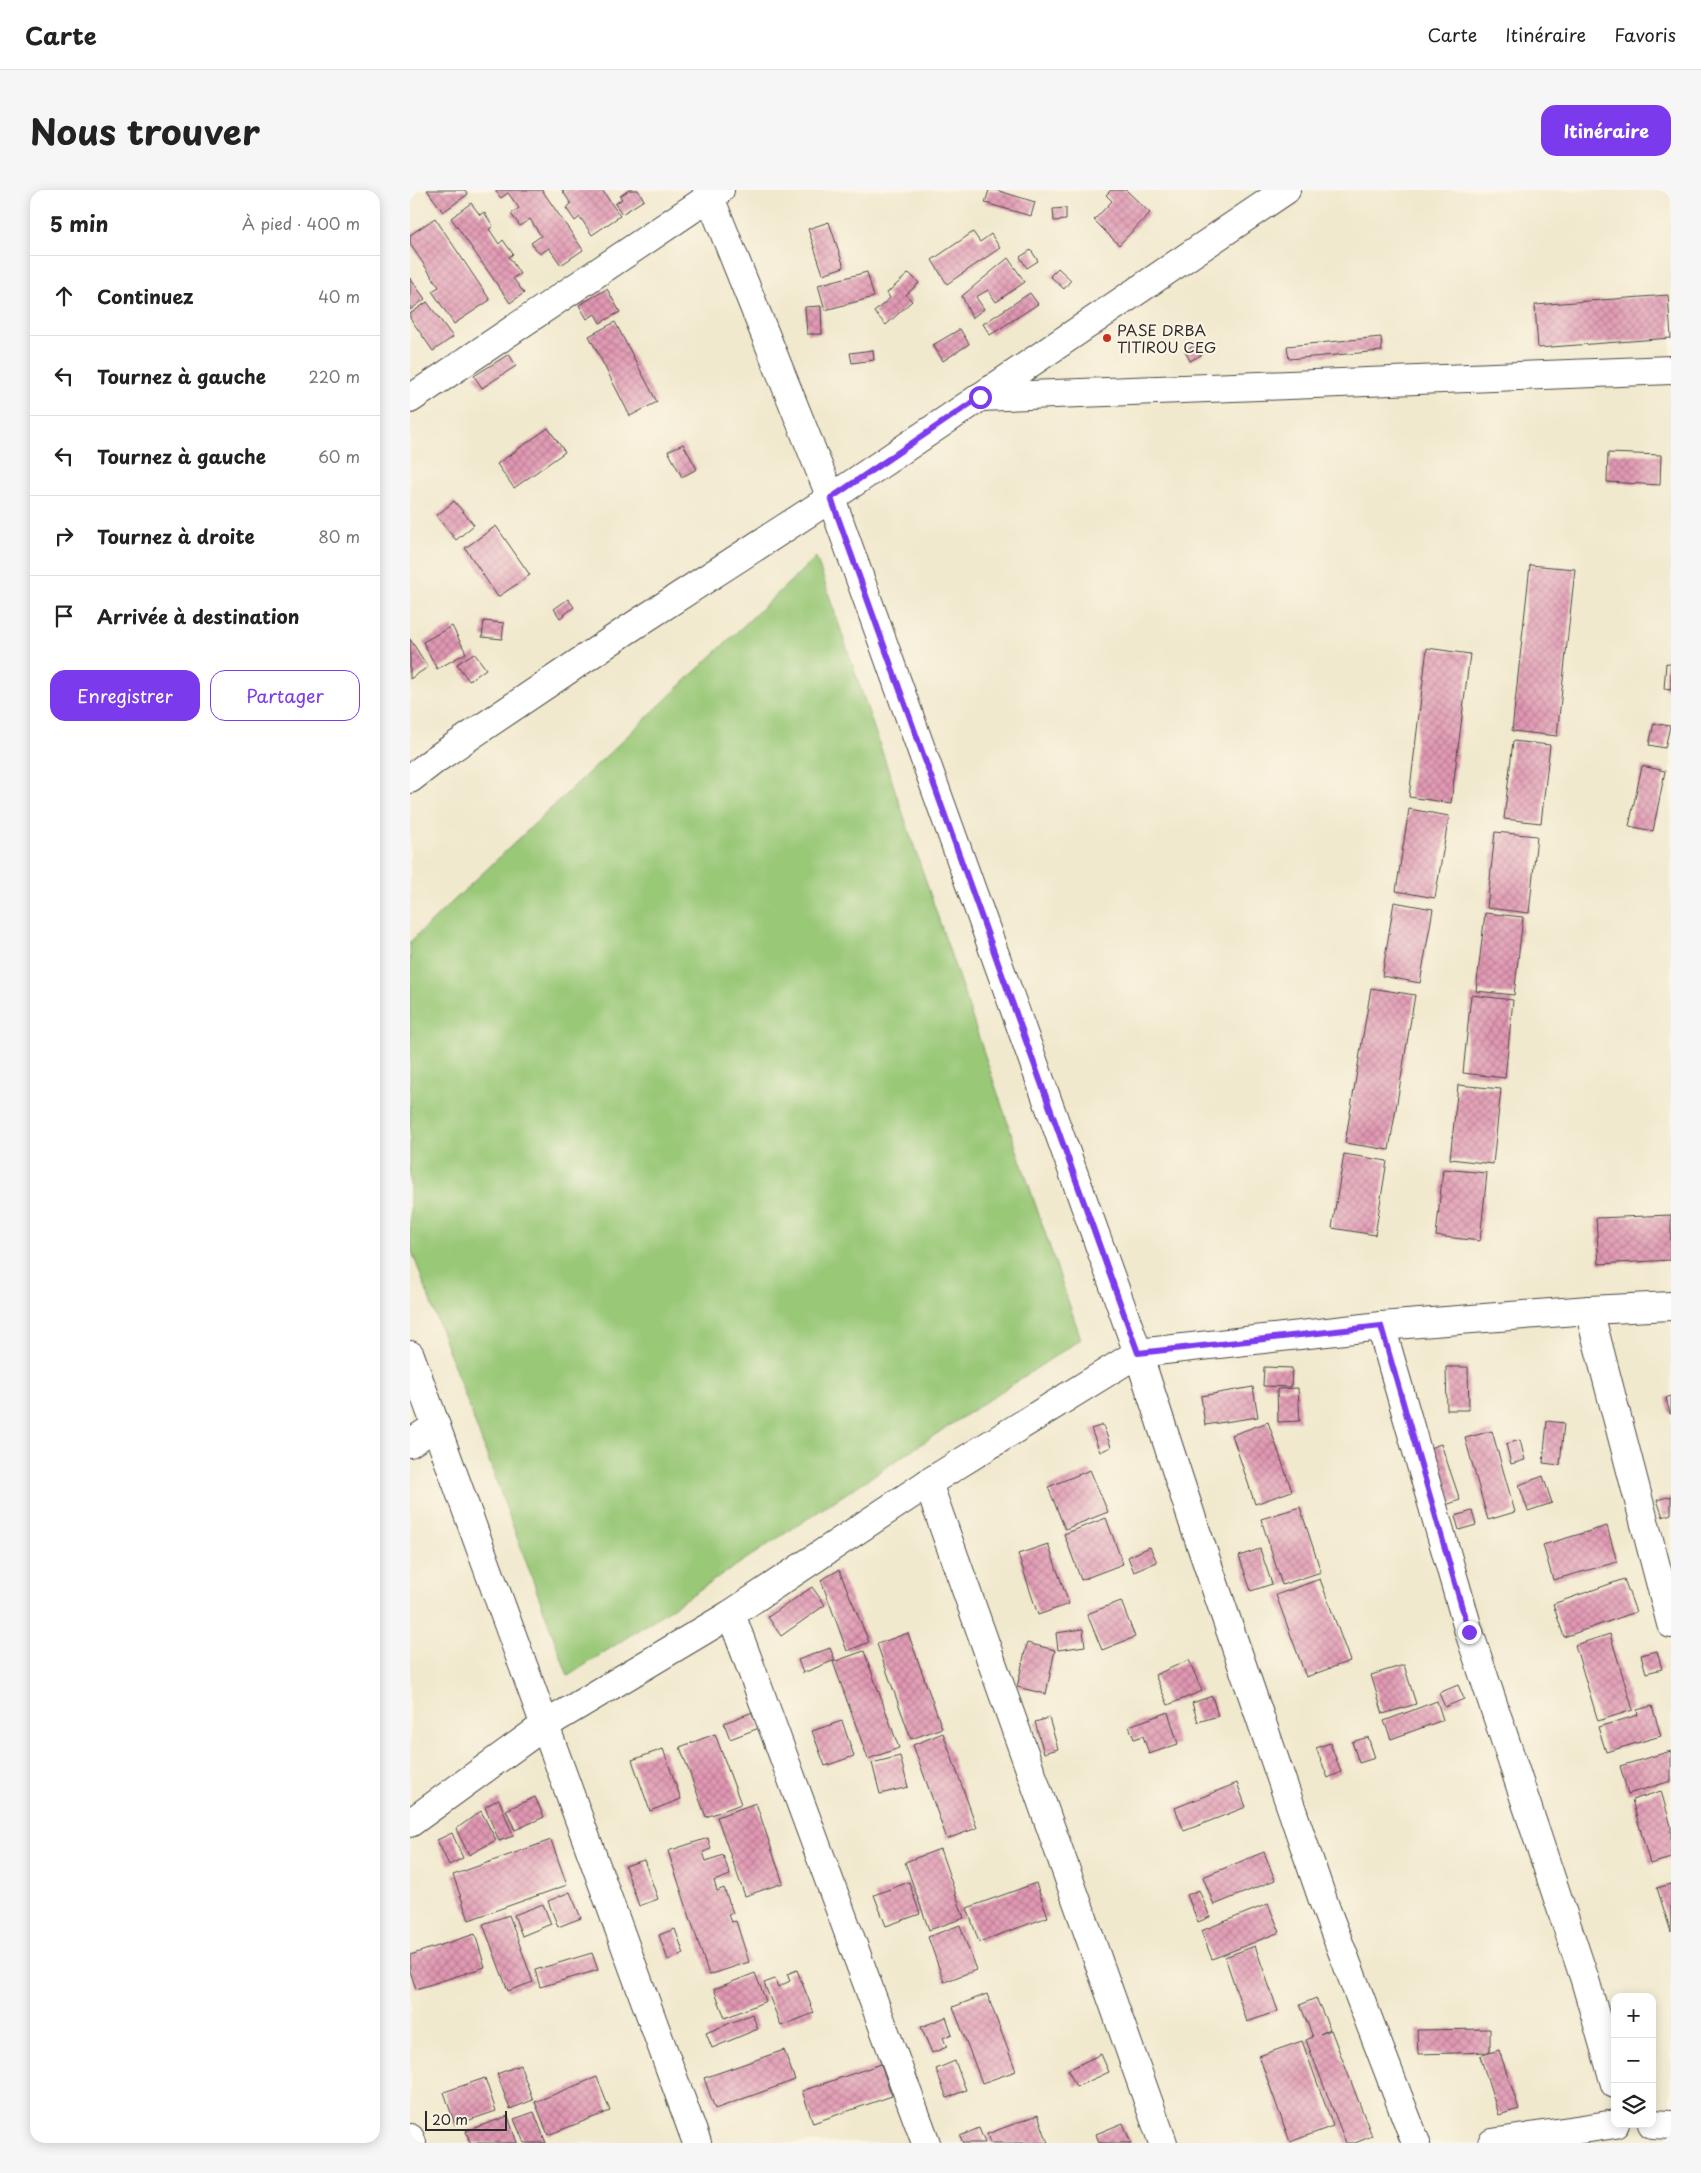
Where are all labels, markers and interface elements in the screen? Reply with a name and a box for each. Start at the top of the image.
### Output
text: Carte [25,17,97,53]
text: Carte [1427,21,1477,48]
text: Itinéraire [1505,21,1586,48]
text: Favoris [1614,21,1676,48]
text: Nous trouver [30,104,260,157]
button: Itinéraire [1541,105,1671,156]
text: 5 min [50,207,108,239]
text: À pied · 400 m [242,211,360,235]
icon: ahead [50,282,78,310]
text: Continuez [97,282,194,310]
text: 40 m [318,284,360,308]
place label: PASE DRBA TITIROU CEG [1117,318,1216,358]
marker: PASE DRBA TITIROU CEG [1101,332,1113,344]
icon: left [50,362,78,390]
text: Tournez à gauche [97,362,266,390]
text: 220 m [309,364,360,388]
route start [969,386,992,409]
icon: left [50,442,78,470]
text: Tournez à gauche [97,442,266,470]
text: 60 m [318,444,360,468]
icon: right [50,522,78,550]
text: Tournez à droite [97,522,255,550]
text: 80 m [318,524,360,548]
icon: arrive [50,602,78,630]
text: Arrivée à destination [97,602,300,630]
button: Enregistrer [50,670,200,721]
button: Partager [210,670,360,721]
route end [1458,1621,1481,1644]
map controls [1611,1993,1656,2128]
button: + [1611,1993,1656,2038]
button: − [1611,2038,1656,2083]
button: layers [1611,2083,1656,2128]
scale bar [425,2108,508,2131]
text: 20 m [432,2109,468,2130]

